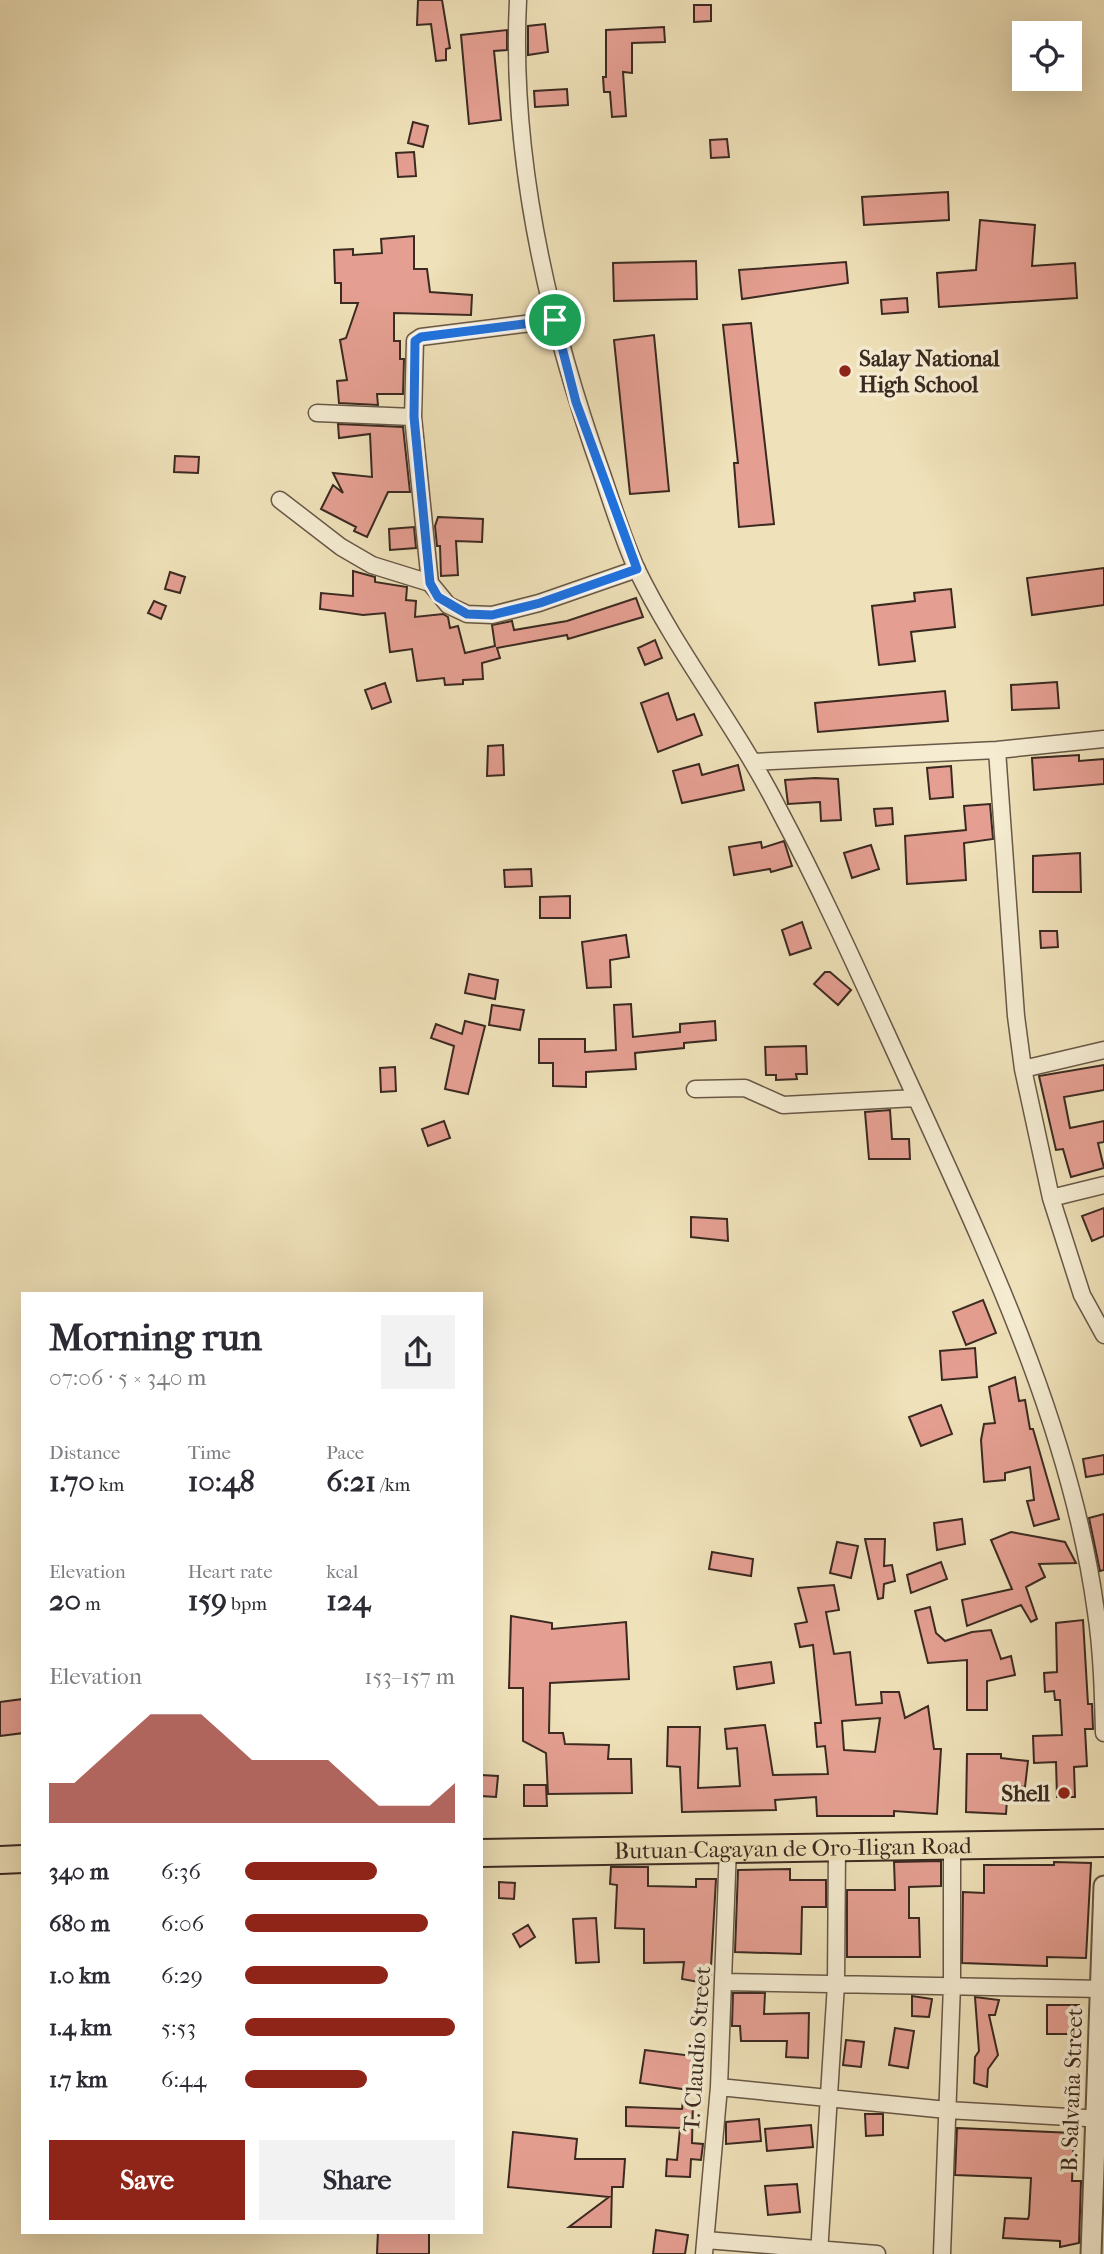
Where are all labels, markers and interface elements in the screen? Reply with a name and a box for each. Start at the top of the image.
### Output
map controls [1012,21,1082,91]
button: locate [1012,21,1082,91]
pin [525,290,585,350]
icon: arrive [536,301,574,339]
place label: Salay National High School [859,345,1000,398]
marker: Salay National High School [837,363,853,379]
text: Morning run [49,1315,262,1360]
button: share [381,1315,455,1389]
text: 07:06 · 5 × 340 m [49,1364,206,1391]
text: Distance [49,1442,120,1464]
text: Time [188,1442,231,1464]
text: Pace [326,1442,364,1464]
text: 1.70 [49,1464,95,1499]
text: 10:48 [188,1464,255,1499]
text: 6:21 [326,1464,376,1499]
text: km [95,1474,124,1496]
text: /km [376,1474,410,1496]
text: Elevation [49,1561,126,1583]
text: Heart rate [188,1561,273,1583]
text: kcal [326,1561,358,1583]
text: 20 [49,1583,81,1618]
text: 159 [188,1583,227,1618]
text: 124 [326,1583,370,1618]
text: m [81,1593,101,1615]
text: bpm [227,1593,267,1615]
text: Elevation [49,1663,142,1690]
text: 153–157 m [364,1663,455,1690]
place label: Shell [1001,1780,1051,1807]
marker: Shell [1056,1785,1072,1801]
street label: Butuan-Cagayan de Oro-Iligan Road [614,1832,972,1864]
text: 340 m [49,1858,109,1885]
text: 6:36 [161,1858,201,1885]
text: 680 m [49,1910,110,1937]
text: 6:06 [161,1910,204,1937]
text: 1.0 km [49,1962,110,1989]
text: 6:29 [161,1962,203,1989]
street label: T. Claudio Street [678,1965,716,2133]
street label: B. Salvaña Street [1056,2007,1088,2173]
text: 1.4 km [49,2014,112,2041]
text: 5:53 [161,2014,196,2041]
text: 1.7 km [49,2066,107,2093]
text: 6:44 [161,2066,206,2093]
button: Save [49,2140,245,2220]
button: Share [259,2140,455,2220]

